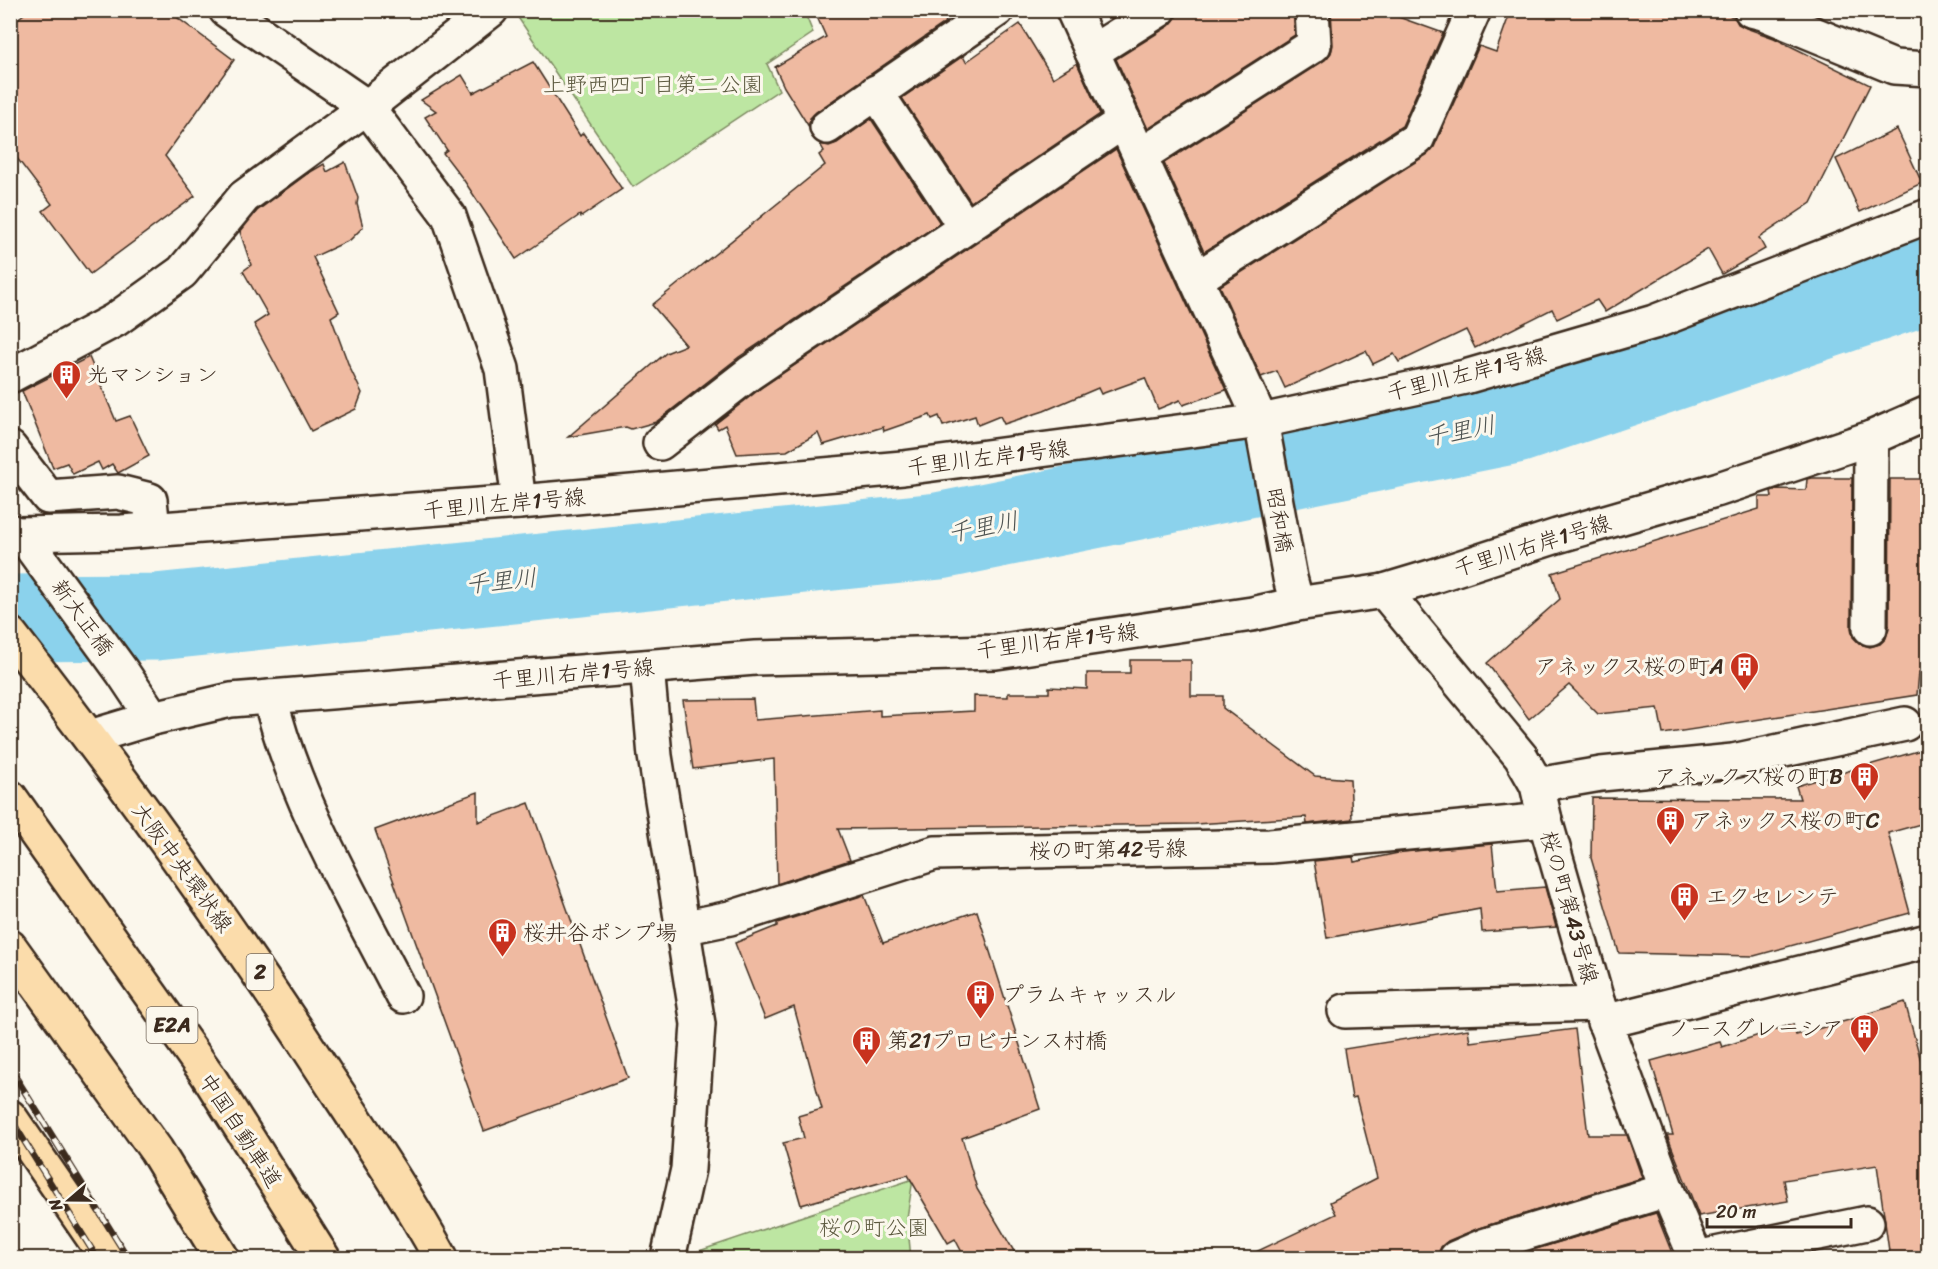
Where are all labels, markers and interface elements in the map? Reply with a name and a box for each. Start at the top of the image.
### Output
park label: 上野西四丁目第二公園 [543,65,763,104]
street label: 千里川左岸1号線 [1382,335,1550,412]
place label: 光マンション [87,355,218,394]
building icon: 光マンション [50,358,82,400]
water label: 千里川 [1421,404,1499,458]
street label: 千里川左岸1号線 [905,428,1072,487]
street label: 千里川左岸1号線 [421,477,587,530]
street label: 昭和橋 [1255,484,1304,556]
water label: 千里川 [944,500,1022,554]
street label: 千里川右岸1号線 [1448,503,1616,588]
water label: 千里川 [463,556,539,606]
street label: 新大正橋 [41,570,124,664]
street label: 千里川右岸1号線 [974,611,1141,670]
street label: 千里川右岸1号線 [490,647,656,700]
place label: アネックス桜の町A [1535,647,1724,686]
building icon: アネックス桜の町A [1729,650,1761,692]
place label: アネックス桜の町B [1654,757,1843,796]
building icon: アネックス桜の町B [1848,760,1880,802]
street label: 大阪中央環状線 [122,794,244,941]
place label: アネックス桜の町C [1691,801,1880,840]
building icon: アネックス桜の町C [1654,804,1686,846]
street label: 桜の町第43号線 [1529,826,1610,988]
street label: 桜の町第42号線 [1028,829,1188,870]
place label: エクセレンテ [1706,877,1839,916]
building icon: エクセレンテ [1669,880,1701,922]
place label: 桜井谷ポンプ場 [523,913,677,952]
building icon: 桜井谷ポンプ場 [486,916,518,958]
road number: 2 [246,954,274,990]
place label: プラムキャッスル [1002,975,1177,1014]
building icon: プラムキャッスル [965,978,997,1020]
road number: E2A [146,1007,198,1043]
place label: ノースグレーシア [1668,1009,1844,1048]
building icon: ノースグレーシア [1849,1012,1881,1054]
place label: 第21プロビナンス村橋 [887,1021,1107,1060]
building icon: 第21プロビナンス村橋 [850,1024,882,1066]
street label: 中国自動車道 [188,1064,293,1196]
north arrow [39,1170,99,1230]
scale bar [1707,1191,1851,1229]
text: N [40,1194,71,1216]
text: 20 m [1716,1196,1756,1228]
park label: 桜の町公園 [819,1208,929,1247]

